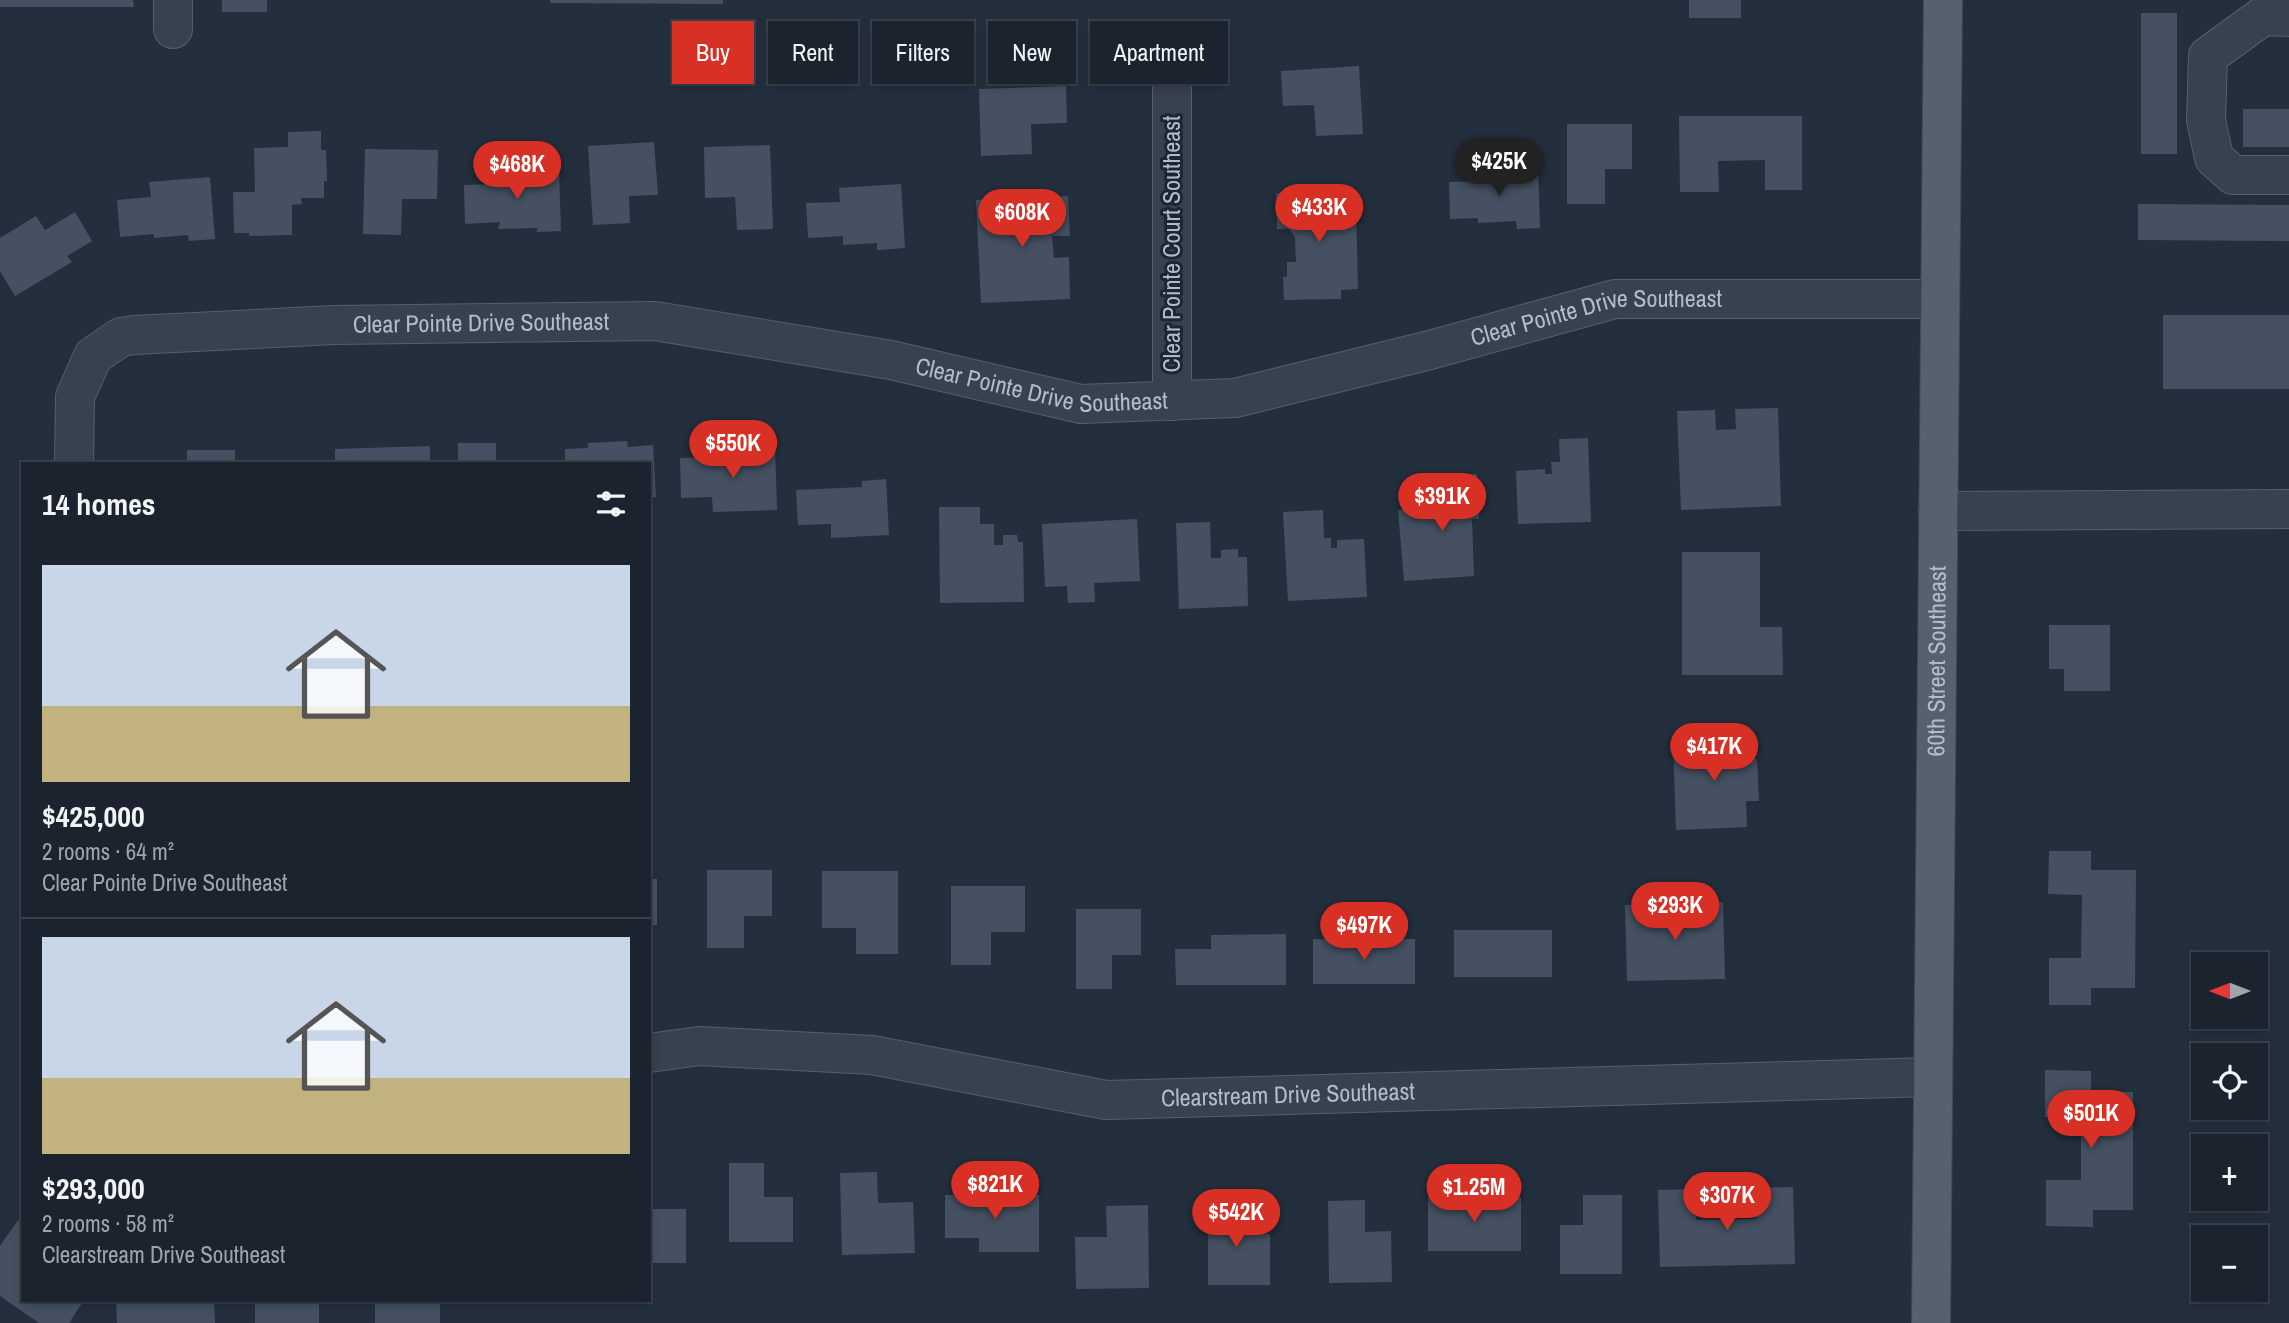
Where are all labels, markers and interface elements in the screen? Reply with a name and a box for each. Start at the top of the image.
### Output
chip: Buy [672,21,754,84]
chip: Rent [768,21,858,84]
chip: Filters [872,21,974,84]
chip: New [988,21,1076,84]
chip: Apartment [1090,21,1228,84]
street label: Clear Pointe Court Southeast [1155,115,1187,373]
pin: $425K [1450,138,1548,198]
pin: $468K [468,142,566,201]
text: $425K [1471,145,1527,176]
text: $468K [489,148,545,179]
pin: $433K [1270,184,1368,244]
pin: $608K [973,190,1071,249]
text: $433K [1291,191,1347,222]
text: $608K [994,196,1050,227]
street label: Clear Pointe Drive Southeast [1467,282,1723,353]
street label: Clear Pointe Drive Southeast [353,305,610,340]
street label: Clear Pointe Drive Southeast [913,349,1169,419]
pin: $550K [684,420,782,480]
text: $550K [705,427,761,458]
pin: $391K [1393,474,1491,533]
text: $391K [1414,480,1470,511]
text: 14 homes [42,484,156,524]
icon: filters [592,485,630,523]
street label: 60th Street Southeast [1919,565,1953,756]
icon: home [273,611,399,737]
pin: $417K [1665,724,1763,783]
text: $417K [1686,730,1742,761]
text: $425,000 [42,796,145,836]
text: 2 rooms · 64 m² [42,836,174,867]
text: Clear Pointe Drive Southeast [42,867,287,898]
pin: $293K [1626,883,1724,942]
text: $293K [1647,889,1703,920]
pin: $497K [1315,902,1413,962]
text: $497K [1336,909,1392,940]
north arrow [2191,952,2268,1029]
map controls [2191,952,2268,1302]
icon: home [273,983,399,1109]
button: locate [2191,1043,2268,1120]
street label: Clearstream Drive Southeast [1160,1074,1416,1113]
pin: $501K [2042,1090,2140,1150]
text: $501K [2063,1097,2119,1128]
button: + [2191,1134,2268,1211]
pin: $821K [946,1162,1044,1221]
pin: $1.25M [1417,1164,1531,1224]
text: $293,000 [42,1168,145,1208]
text: $821K [967,1168,1023,1199]
text: $1.25M [1443,1171,1505,1202]
pin: $307K [1678,1172,1776,1232]
text: $307K [1699,1179,1755,1210]
pin: $542K [1187,1190,1285,1249]
text: $542K [1208,1196,1264,1227]
text: 2 rooms · 58 m² [42,1208,174,1239]
button: − [2191,1225,2268,1302]
text: Clearstream Drive Southeast [42,1239,285,1270]

